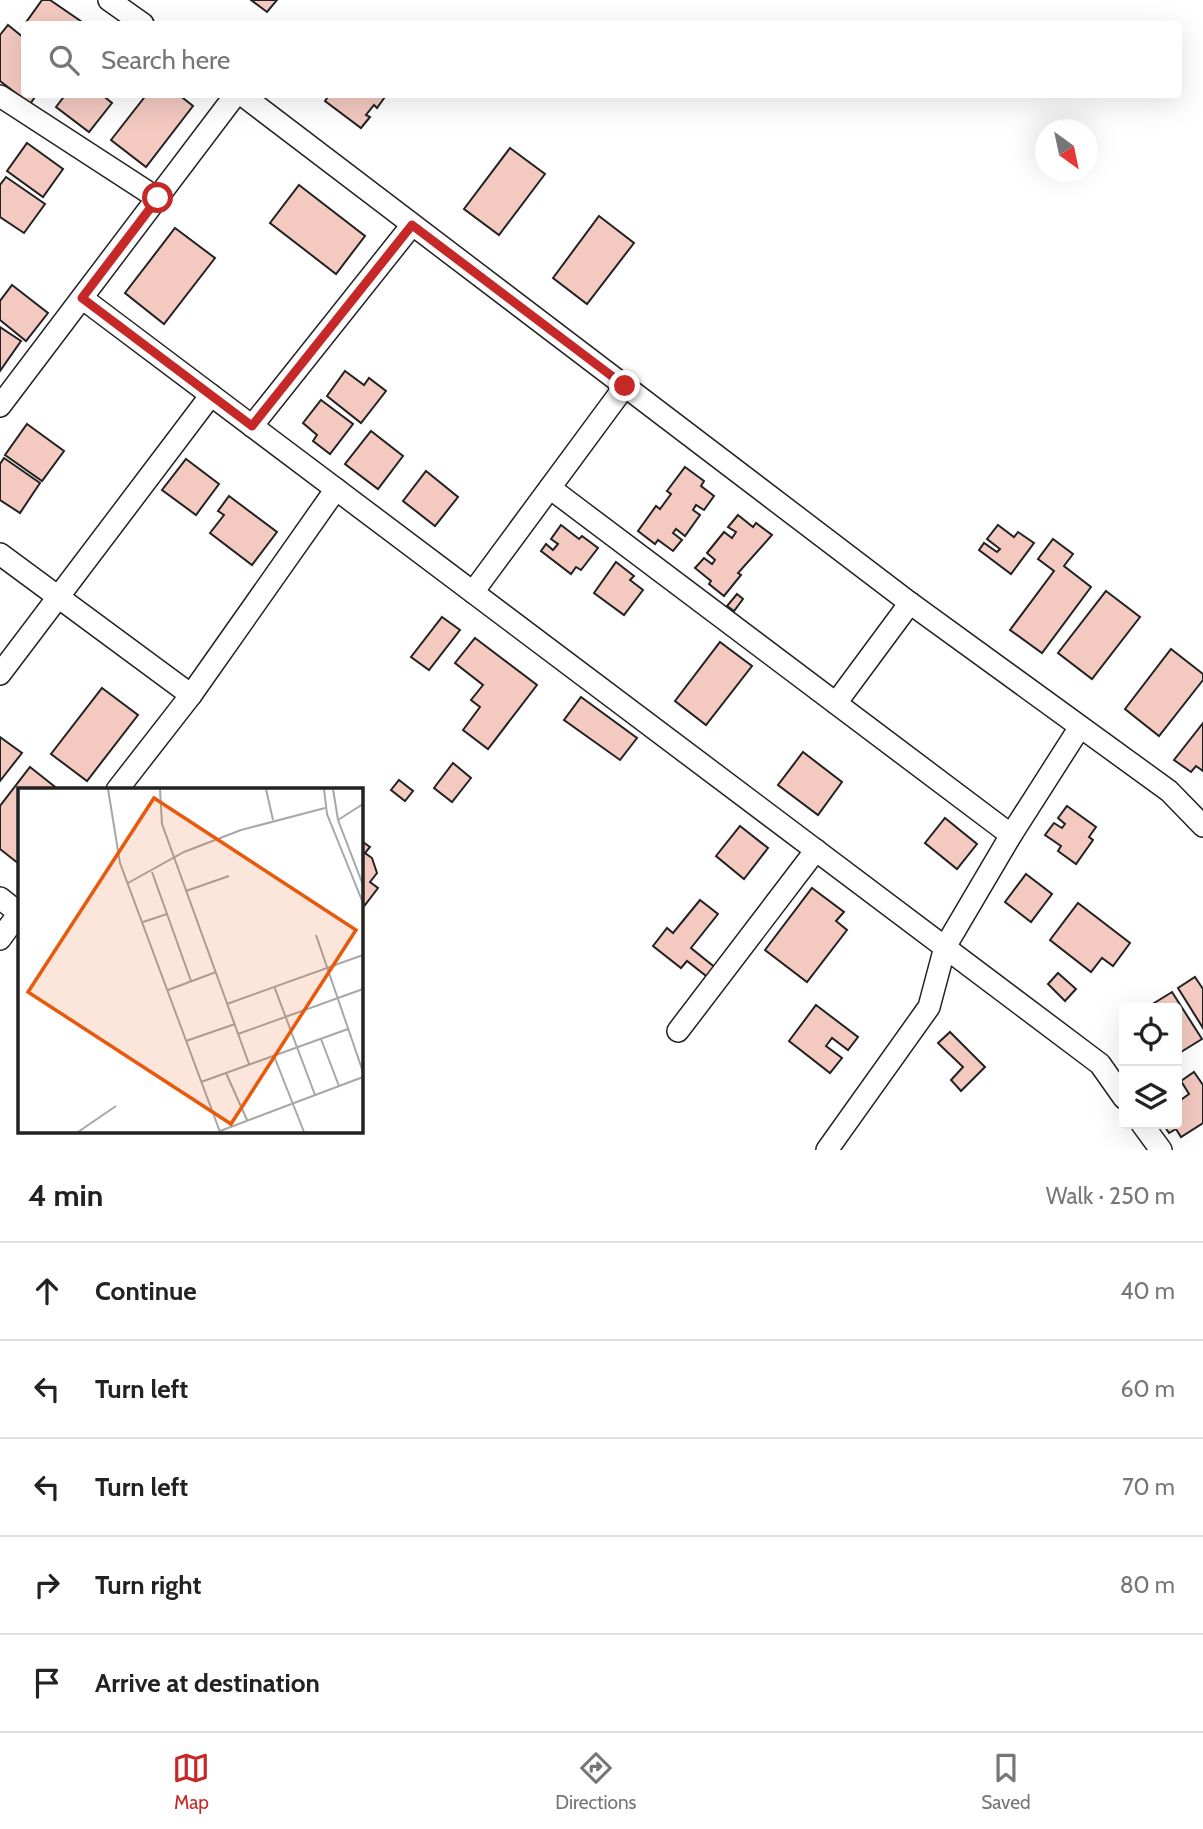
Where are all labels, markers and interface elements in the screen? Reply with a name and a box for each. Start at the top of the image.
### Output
search box [21,21,1182,98]
icon: search [45,41,83,79]
text: Search here [101,44,230,76]
north arrow [1035,119,1098,182]
route start [142,182,173,213]
route end [609,370,640,401]
inset map [18,788,362,1132]
map controls [1119,1003,1182,1129]
button: locate [1119,1003,1182,1066]
button: layers [1119,1066,1182,1129]
text: 4 min [28,1177,103,1214]
text: Walk · 250 m [1046,1182,1175,1210]
icon: ahead [28,1272,66,1310]
text: Continue [95,1275,197,1307]
text: 40 m [1120,1277,1175,1305]
icon: left [28,1370,66,1408]
text: Turn left [95,1373,188,1405]
text: 60 m [1121,1375,1175,1403]
icon: left [28,1468,66,1506]
text: Turn left [95,1471,188,1503]
text: 70 m [1122,1473,1175,1501]
icon: right [28,1566,66,1604]
text: Turn right [95,1569,201,1601]
text: 80 m [1120,1571,1175,1599]
icon: arrive [28,1664,66,1702]
text: Arrive at destination [95,1667,320,1699]
tab: Map [172,1749,210,1814]
tab: Directions [555,1749,636,1814]
tab: Saved [981,1749,1031,1814]

